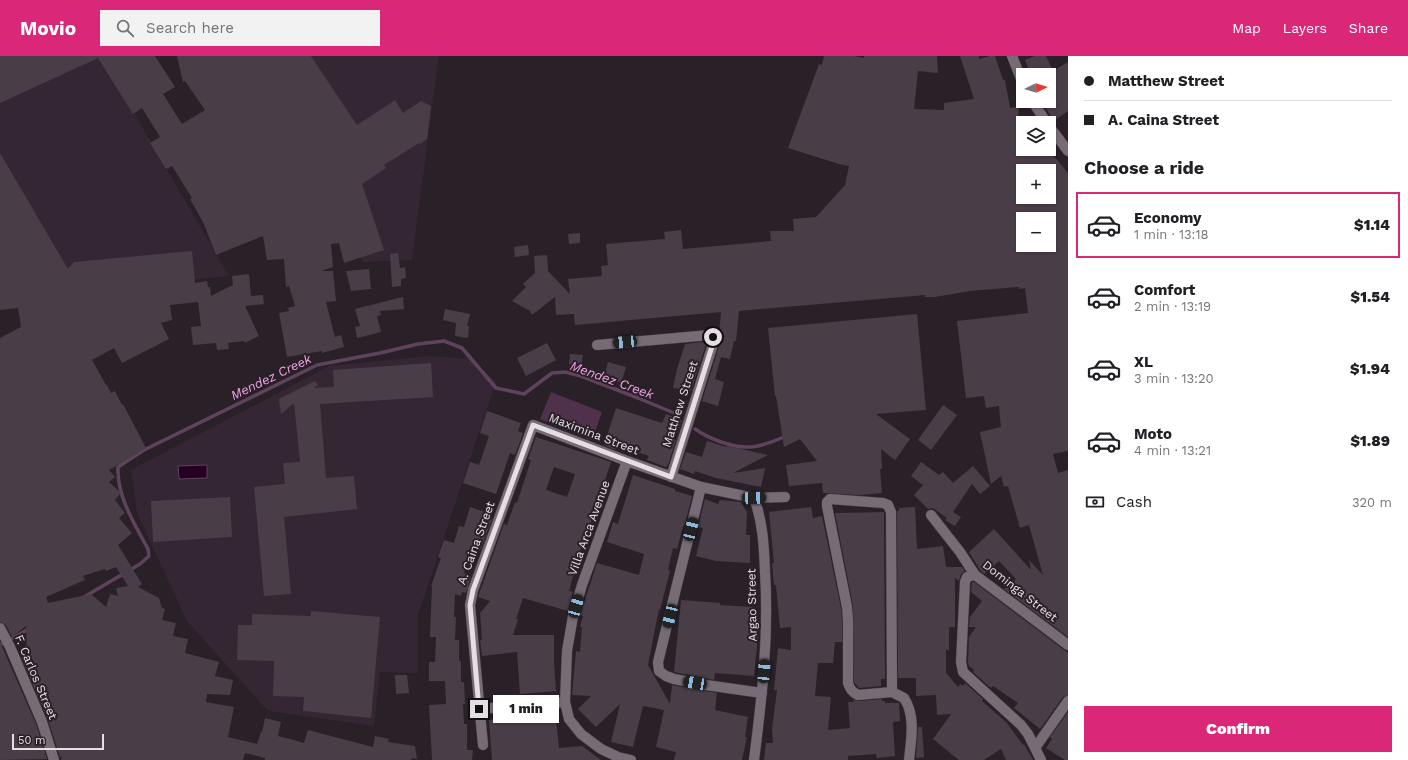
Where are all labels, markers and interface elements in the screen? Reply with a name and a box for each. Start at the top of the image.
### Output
search box [100,10,380,46]
text: Movio [20,17,76,40]
icon: search [114,17,136,39]
text: Search here [146,19,234,37]
text: Map [1232,20,1261,36]
text: Layers [1283,20,1327,36]
text: Share [1349,20,1388,36]
north arrow [1016,68,1056,108]
map controls [1016,68,1056,252]
text: Matthew Street [1108,72,1224,90]
text: A. Caina Street [1108,111,1219,129]
button: layers [1016,116,1056,156]
text: Choose a ride [1084,157,1204,178]
button: + [1016,164,1056,204]
icon: car [1086,207,1122,243]
text: Economy [1134,209,1201,227]
button: − [1016,212,1056,252]
text: $1.14 [1354,216,1390,234]
text: 1 min · 13:18 [1134,227,1209,242]
icon: car [1086,279,1122,315]
text: Comfort [1134,281,1195,299]
text: $1.54 [1350,288,1390,306]
text: 2 min · 13:19 [1134,299,1211,314]
route start [704,328,722,346]
car [613,335,637,349]
water label: Mendez Creek [228,351,315,403]
icon: car [1086,351,1122,387]
text: XL [1134,353,1153,371]
water label: Mendez Creek [568,358,657,402]
street label: Matthew Street [659,359,701,449]
text: $1.94 [1350,360,1390,378]
text: 3 min · 13:20 [1134,371,1214,386]
street label: Maximina Street [547,410,641,458]
icon: car [1086,423,1122,459]
text: Moto [1134,425,1172,443]
text: $1.89 [1350,432,1390,450]
text: 4 min · 13:21 [1134,443,1211,458]
street label: Villa Arca Avenue [565,478,613,578]
icon: cash [1084,491,1106,513]
car [742,492,766,504]
text: Cash [1116,493,1152,511]
text: 320 m [1352,495,1392,510]
street label: A. Caina Street [454,499,498,587]
car [682,516,700,542]
street label: Dominga Street [980,557,1060,625]
street label: Argao Street [744,568,760,642]
car [567,593,585,619]
car [661,603,679,629]
street label: F. Carlos Street [12,633,60,721]
car [757,659,771,683]
car [682,675,708,691]
callout: 1 min [493,695,559,723]
route end [470,700,488,718]
text: 1 min [509,701,543,716]
button: Confirm [1084,706,1392,752]
scale bar [12,732,104,751]
text: 50 m [18,734,45,747]

